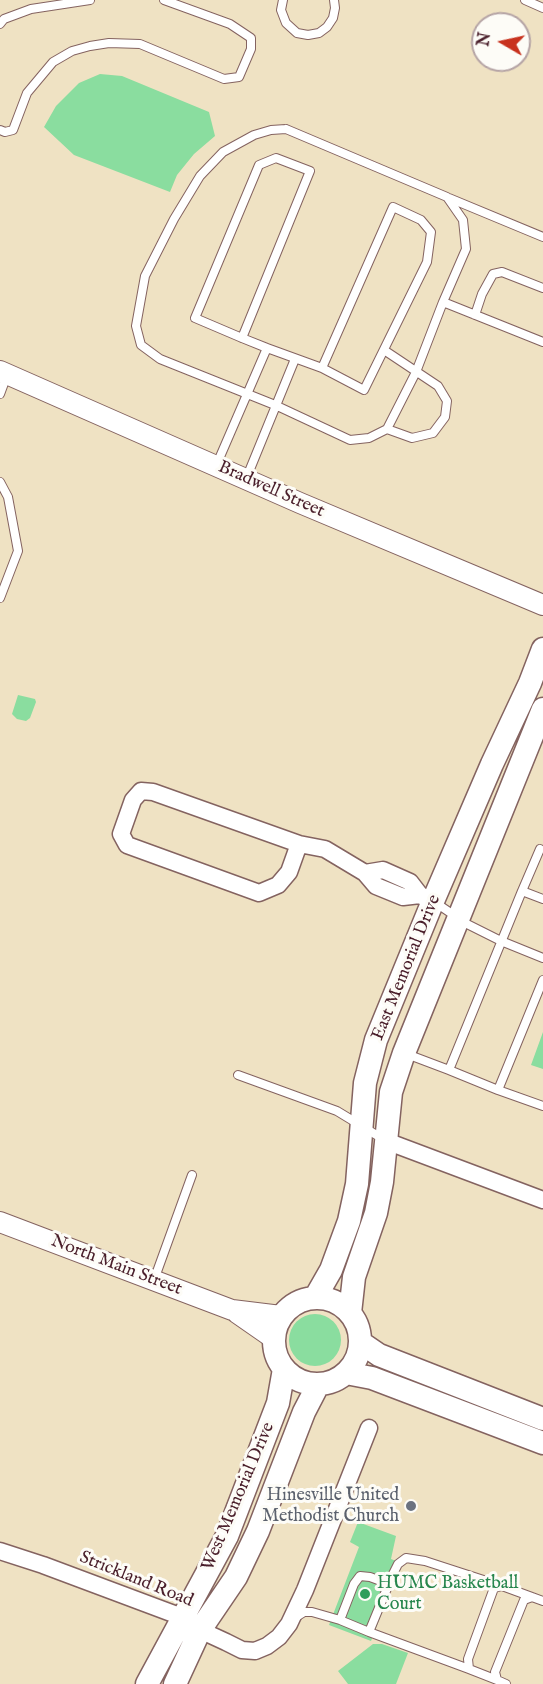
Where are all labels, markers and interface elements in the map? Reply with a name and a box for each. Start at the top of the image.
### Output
north arrow [471,12,531,72]
text: N [474,31,496,48]
street label: Bradwell Street [214,457,328,523]
street label: East Memorial Drive [368,892,446,1044]
street label: North Main Street [47,1231,185,1301]
street label: West Memorial Drive [198,1419,280,1575]
place label: Hinesville United Methodist Church [262,1485,399,1528]
marker: Hinesville United Methodist Church [404,1499,418,1513]
street label: Strickland Road [76,1547,196,1613]
place label: HUMC Basketball Court [377,1573,518,1616]
marker: HUMC Basketball Court [358,1587,372,1601]

